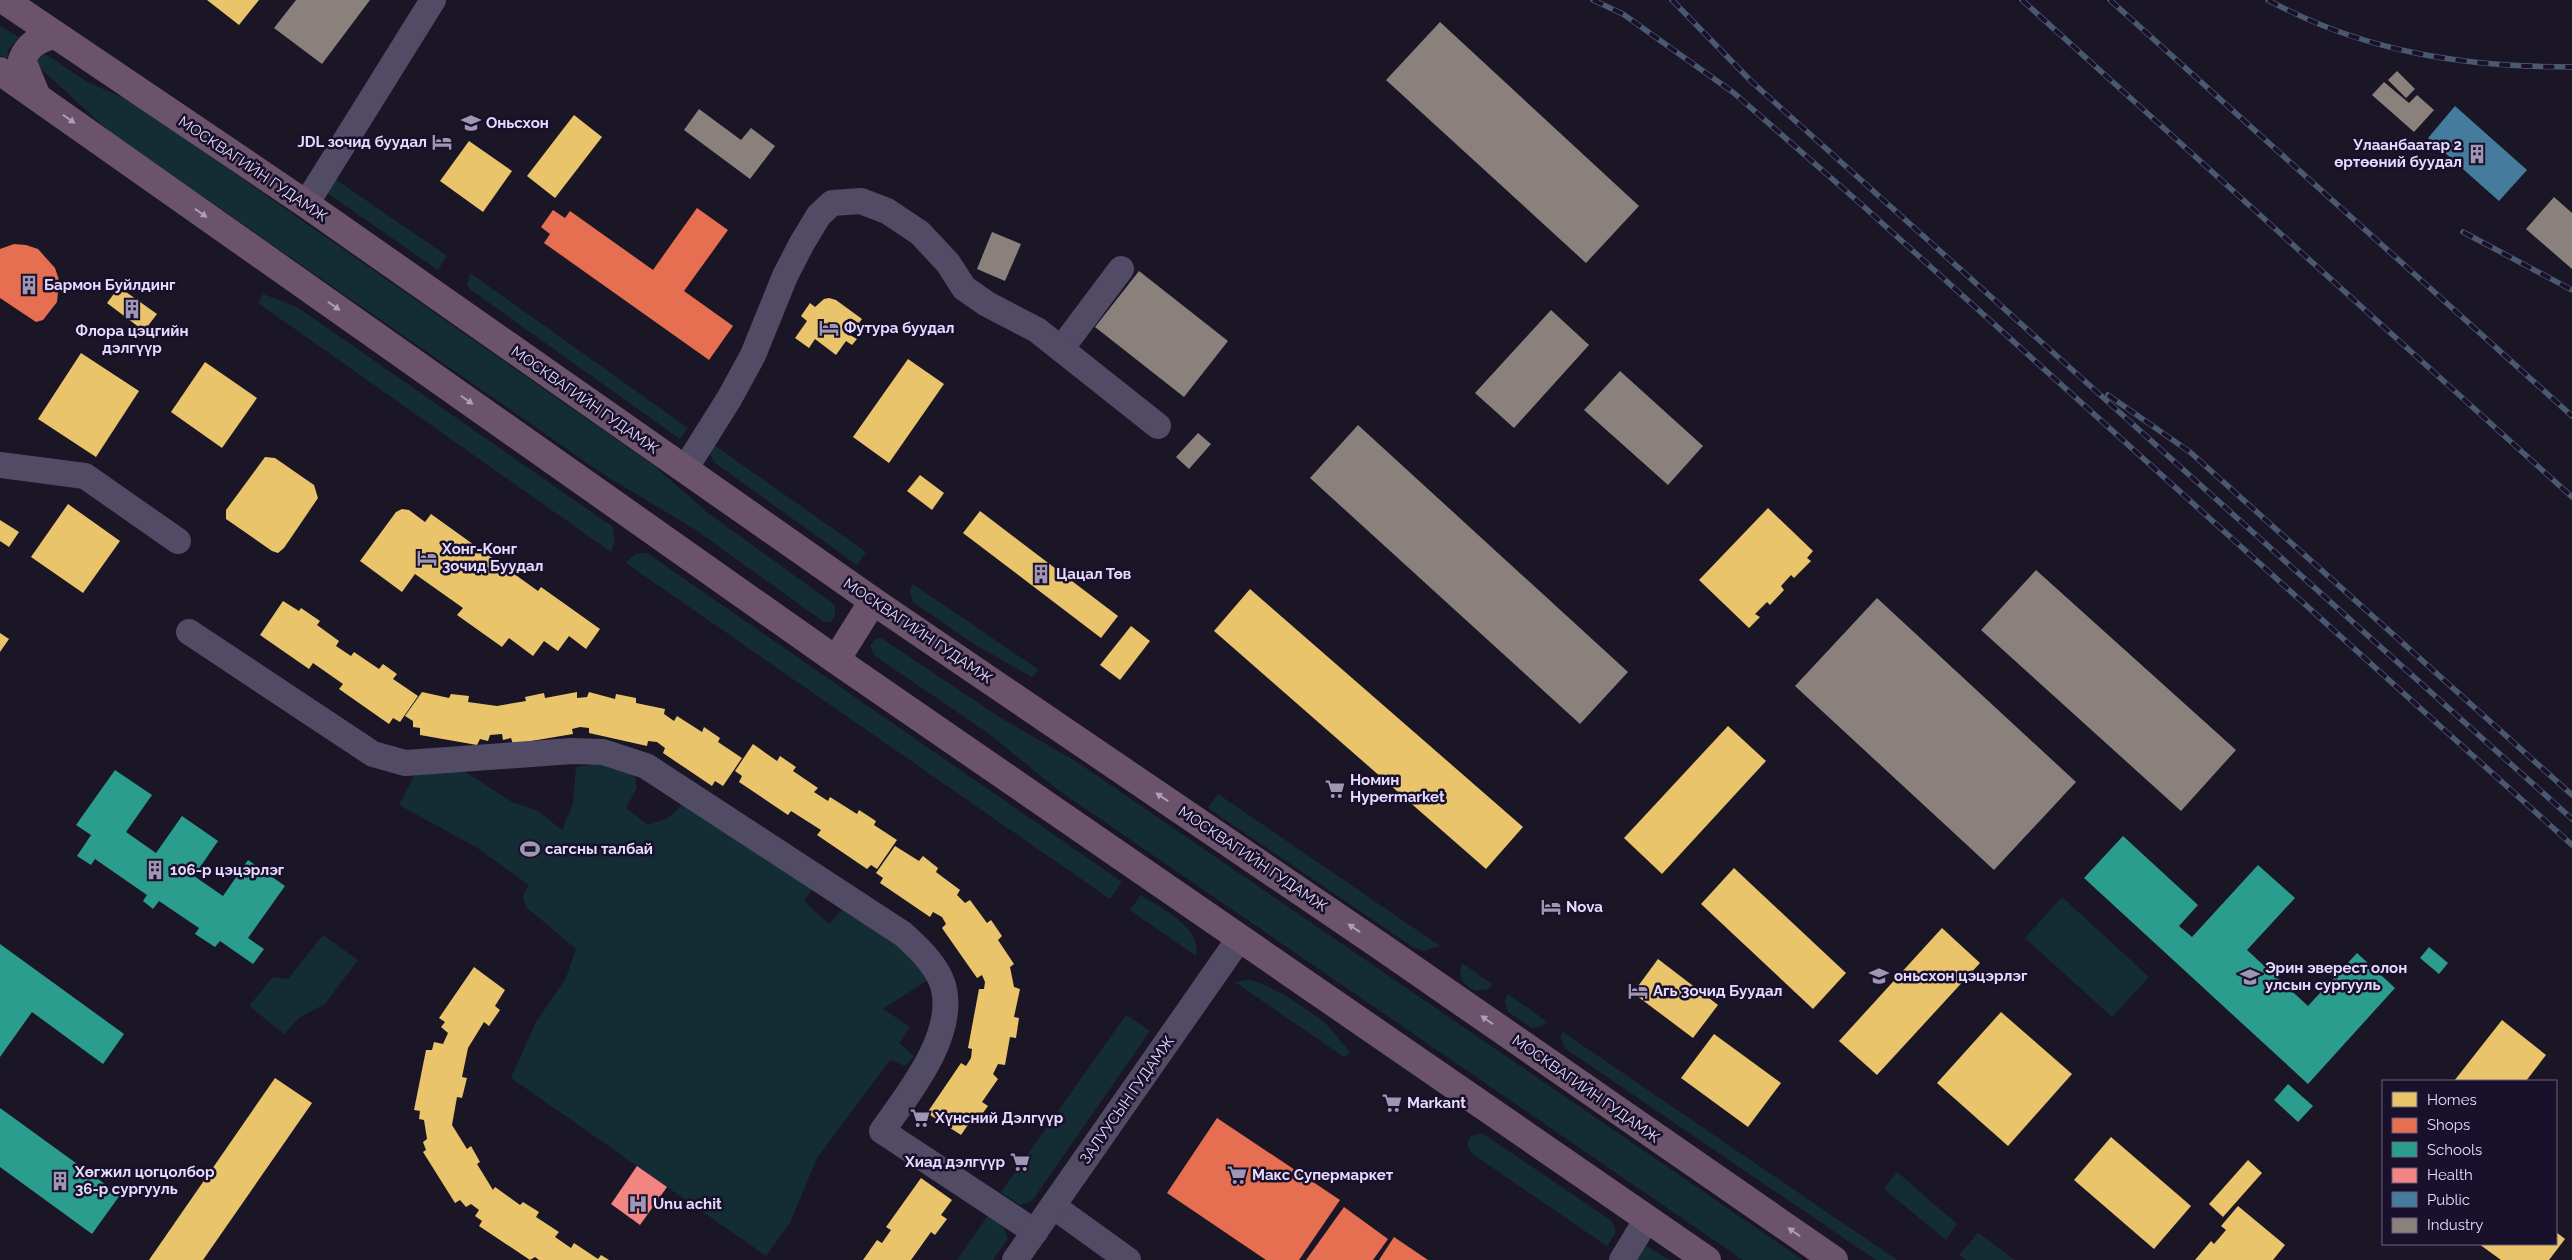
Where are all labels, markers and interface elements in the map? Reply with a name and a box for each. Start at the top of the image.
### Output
street label: МОСКВАГИЙН ГУДАМЖ [175,112,331,226]
school or university icon: Оньсхон [460,112,482,134]
one-way arrow [62,114,75,124]
place label: Оньсхон [486,114,549,132]
hotel icon: JDL зочид буудал [431,131,453,153]
place label: JDL зочид буудал [297,133,427,151]
place label: Улаанбаатар 2 өртөөний буудал [2334,136,2462,171]
building icon: Улаанбаатар 2 өртөөний буудал [2466,143,2488,165]
one-way arrow [195,208,208,218]
building icon: Бармон Буйлдинг [18,274,40,296]
place label: Бармон Буйлдинг [44,276,176,294]
building icon: Флора цэцгийн дэлгүүр [121,298,143,320]
one-way arrow [327,301,341,311]
hotel icon: Футура буудал [818,317,840,339]
place label: Футура буудал [844,319,955,337]
place label: Флора цэцгийн дэлгүүр [76,322,188,357]
street label: МОСКВАГИЙН ГУДАМЖ [508,342,662,458]
one-way arrow [460,395,474,405]
place label: Хонг-Kонг 3очид Буудал [441,540,544,575]
hotel icon: Хонг-Kонг 3очид Буудал [416,547,438,569]
building icon: Цацал Төв [1030,563,1052,585]
place label: Цацал Төв [1056,565,1131,583]
street label: МОСКВАГИЙН ГУДАМЖ [840,574,996,688]
place label: Номин Hyрermarket [1350,771,1445,806]
supermarket icon: Номин Hyрermarket [1324,778,1346,800]
one-way arrow [1155,792,1168,801]
street label: МОСКВАГИЙН ГУДАМЖ [1175,802,1331,916]
sports icon: сагсны талбай [519,838,541,860]
place label: сагсны талбай [545,840,653,858]
building icon: 106-р цэцэрлэг [144,859,166,881]
place label: 106-р цэцэрлэг [170,861,285,879]
hotel icon: Nova [1540,896,1562,918]
place label: Nova [1566,898,1603,916]
one-way arrow [1347,923,1361,933]
place label: Эрин эверест олон улсын сургууль [2265,959,2407,994]
school or university icon: оньсхон цэцэрлэг [1868,965,1890,987]
school or university icon: Эрин эверест олон улсын сургууль [2239,966,2261,988]
place label: оньсхон цэцэрлэг [1894,967,2028,985]
hotel icon: Агь 3очид Буудал [1627,980,1649,1002]
place label: Агь 3очид Буудал [1653,982,1783,1000]
one-way arrow [1480,1015,1494,1025]
street label: МОСКВАГИЙН ГУДАМЖ [1509,1031,1663,1147]
street label: ЗАЛУУСЫН ГУДАМЖ [1076,1033,1178,1167]
legend [2382,1080,2557,1245]
text: Homes [2427,1091,2477,1109]
supermarket icon: Markant [1381,1092,1403,1114]
place label: Markant [1407,1094,1466,1112]
supermarket icon: Хүнсний Дэлгүүр [909,1107,931,1129]
place label: Хүнсний Дэлгүүр [934,1109,1064,1127]
text: Shops [2427,1116,2470,1134]
text: Schools [2427,1141,2482,1159]
supermarket icon: Хиад дэлгүүр [1009,1151,1031,1173]
place label: Хиад дэлгүүр [904,1153,1005,1171]
place label: Хөгжил цогцолбор 36-р сургууль [74,1163,215,1198]
supermarket icon: Макс Супермаркет [1226,1164,1248,1186]
place label: Макс Супермаркет [1252,1166,1394,1184]
text: Health [2427,1166,2473,1184]
building icon: Хөгжил цогцолбор 36-р сургууль [49,1170,71,1192]
text: Public [2427,1191,2470,1209]
hospital icon: Unu achit [627,1193,649,1215]
place label: Unu achit [653,1195,722,1213]
text: Industry [2427,1216,2483,1234]
one-way arrow [1787,1227,1800,1237]

